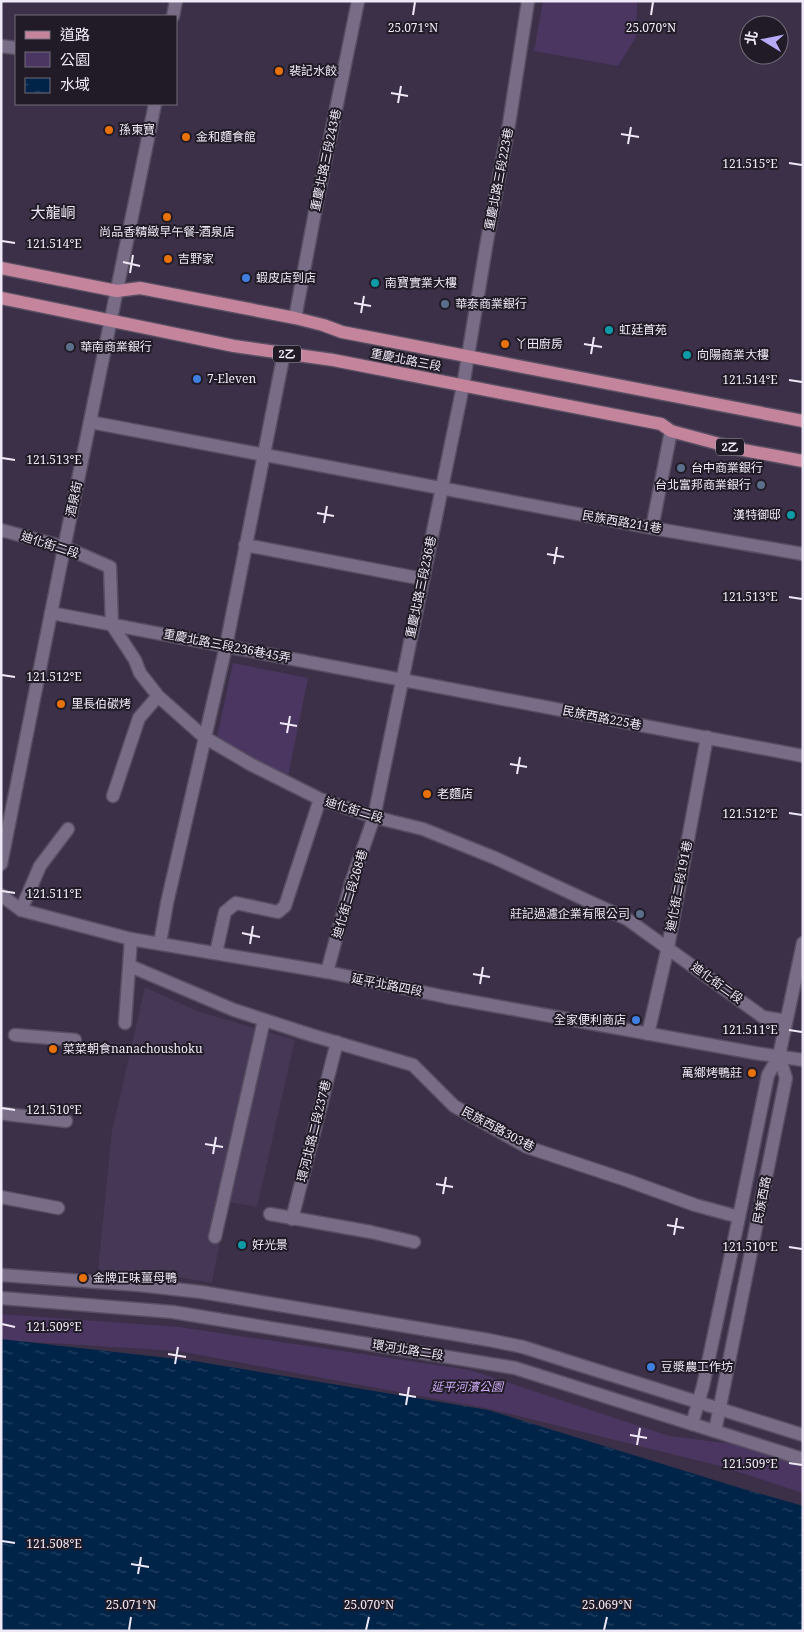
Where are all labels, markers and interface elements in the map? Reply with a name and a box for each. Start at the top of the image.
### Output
legend [15,15,178,105]
north arrow [739,15,789,65]
text: 25.071°N [388,19,438,36]
text: 25.070°N [626,19,676,36]
text: 道路 [60,24,90,44]
text: 北 [740,29,761,46]
text: 公園 [60,49,90,69]
place label: 裴記水餃 [289,62,337,79]
marker: 裴記水餃 [273,65,285,77]
text: 水域 [60,74,90,94]
street label: 重慶北路三段243巷 [306,107,345,213]
place label: 孫東寶 [119,121,155,138]
marker: 孫東寶 [103,124,115,136]
street label: 重慶北路三段223巷 [480,126,517,232]
place label: 金和麵食館 [196,128,256,145]
marker: 金和麵食館 [180,131,192,143]
text: 121.515°E [722,155,778,172]
district label: 大龍峒 [30,202,76,222]
marker: 尚品香精緻早午餐-酒泉店 [161,211,173,223]
place label: 尚品香精緻早午餐-酒泉店 [99,223,235,240]
text: 121.514°E [26,235,82,252]
place label: 吉野家 [178,250,214,267]
marker: 吉野家 [162,253,174,265]
place label: 蝦皮店到店 [256,269,316,286]
marker: 蝦皮店到店 [240,272,252,284]
place label: 南寶實業大樓 [385,274,457,291]
marker: 南寶實業大樓 [369,277,381,289]
place label: 華泰商業銀行 [455,295,527,312]
marker: 華泰商業銀行 [439,298,451,310]
place label: 虹廷首苑 [619,321,667,338]
marker: 虹廷首苑 [603,324,615,336]
place label: 丫田廚房 [515,335,563,352]
place label: 華南商業銀行 [80,338,152,355]
marker: 丫田廚房 [499,338,511,350]
marker: 華南商業銀行 [64,341,76,353]
street label: 重慶北路三段 [369,344,443,375]
road number: 2乙 [273,346,301,362]
place label: 向陽商業大樓 [697,346,769,363]
marker: 向陽商業大樓 [681,349,693,361]
place label: 7-Eleven [207,370,256,387]
text: 121.514°E [722,371,778,388]
marker: 7-Eleven [191,373,203,385]
road number: 2乙 [716,438,744,456]
text: 121.513°E [26,451,82,468]
place label: 台中商業銀行 [691,459,763,476]
marker: 台中商業銀行 [675,462,687,474]
place label: 台北富邦商業銀行 [655,476,751,493]
marker: 台北富邦商業銀行 [755,479,767,491]
street label: 酒泉街 [61,480,86,518]
street label: 民族西路211巷 [581,506,663,537]
place label: 漢特御邸 [733,506,781,523]
marker: 漢特御邸 [785,509,797,521]
street label: 迪化街二段 [19,527,81,562]
street label: 重慶北路三段236巷 [401,534,440,640]
text: 121.513°E [722,588,778,605]
street label: 重慶北路三段236巷45弄 [162,625,292,666]
text: 121.512°E [26,668,82,685]
place label: 里長伯碳烤 [71,695,131,712]
marker: 里長伯碳烤 [55,698,67,710]
street label: 民族西路225巷 [561,702,643,733]
place label: 老麵店 [437,785,473,802]
marker: 老麵店 [421,788,433,800]
street label: 迪化街二段 [323,793,385,826]
text: 121.512°E [722,805,778,822]
street label: 迪化街二段191巷 [661,839,696,933]
street label: 迪化街二段268巷 [328,847,371,940]
text: 121.511°E [26,885,82,902]
place label: 莊記過濾企業有限公司 [510,905,630,922]
marker: 莊記過濾企業有限公司 [634,908,646,920]
street label: 迪化街二段 [688,958,747,1007]
street label: 延平北路四段 [350,969,424,1000]
place label: 全家便利商店 [554,1011,626,1028]
marker: 全家便利商店 [630,1014,642,1026]
text: 121.511°E [722,1021,778,1038]
place label: 菜菜朝食nanachoushoku [63,1040,203,1057]
marker: 菜菜朝食nanachoushoku [47,1043,59,1055]
place label: 萬鄉烤鴨莊 [682,1064,742,1081]
marker: 萬鄉烤鴨莊 [746,1067,758,1079]
street label: 環河北路二段237巷 [293,1078,334,1183]
text: 121.510°E [26,1101,82,1118]
street label: 民族西路303巷 [459,1102,538,1155]
street label: 民族西路 [749,1175,774,1225]
place label: 好光景 [252,1236,288,1253]
text: 121.510°E [722,1238,778,1255]
marker: 好光景 [236,1239,248,1251]
place label: 金牌正味薑母鴨 [93,1269,177,1286]
marker: 金牌正味薑母鴨 [77,1272,89,1284]
text: 121.509°E [26,1318,82,1335]
street label: 環河北路二段 [371,1335,445,1364]
place label: 豆漿農工作坊 [661,1358,733,1375]
marker: 豆漿農工作坊 [645,1361,657,1373]
park label: 延平河濱公園 [431,1378,505,1395]
text: 121.509°E [722,1455,778,1472]
text: 121.508°E [26,1535,82,1552]
text: 25.071°N [106,1596,156,1613]
text: 25.070°N [344,1596,394,1613]
text: 25.069°N [582,1596,632,1613]

